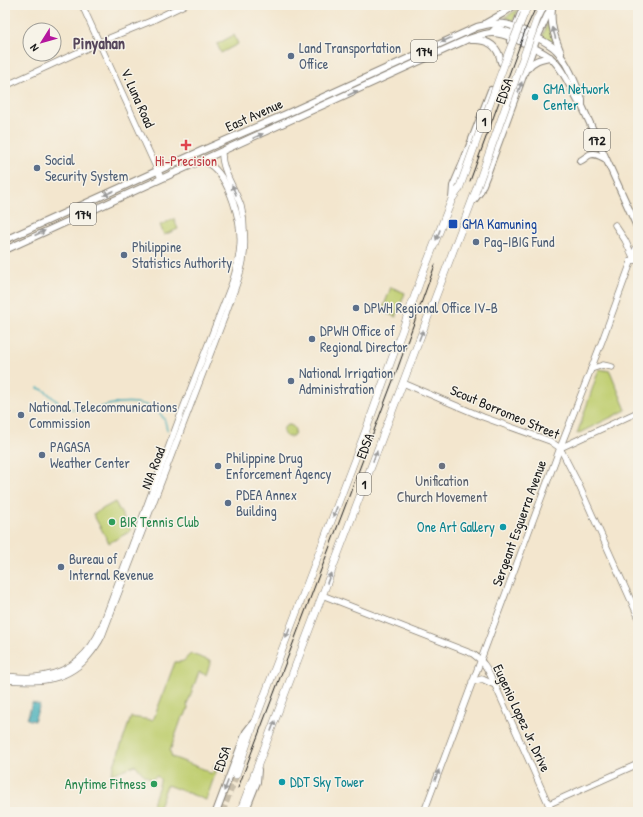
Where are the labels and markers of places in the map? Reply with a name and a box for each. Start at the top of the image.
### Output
place label: Land Transportation Office [299,38,401,73]
marker: Land Transportation Office [286,51,296,61]
place label: GMA Network Center [543,79,609,114]
marker: GMA Network Center [530,92,540,102]
marker: Hi-Precision [180,139,192,151]
place label: Social Security System [45,150,128,186]
place label: Hi-Precision [155,151,217,170]
marker: Social Security System [32,163,42,173]
place label: GMA Kamuning [462,214,537,234]
marker: GMA Kamuning [447,218,459,230]
place label: Pag-IBIG Fund [484,232,555,252]
place label: Philippine Statistics Authority [132,237,232,273]
marker: Pag-IBIG Fund [471,237,481,247]
marker: Philippine Statistics Authority [119,250,129,260]
place label: DPWH Regional Office IV-B [364,298,498,318]
marker: DPWH Regional Office IV-B [351,303,361,313]
place label: DPWH Office of Regional Director [320,321,408,357]
marker: DPWH Office of Regional Director [307,334,317,344]
place label: National Irrigation Administration [299,363,393,398]
marker: National Irrigation Administration [286,376,296,386]
place label: National Telecommunications Commission [29,397,177,432]
marker: National Telecommunications Commission [16,410,26,420]
place label: PAGASA Weather Center [50,437,131,472]
place label: Philippine Drug Enforcement Agency [226,448,331,484]
marker: PAGASA Weather Center [37,450,47,460]
marker: Philippine Drug Enforcement Agency [213,461,223,471]
marker: Unification Church Movement [437,461,447,471]
place label: Unification Church Movement [397,471,487,506]
place label: PDEA Annex Building [236,485,297,521]
marker: PDEA Annex Building [223,498,233,508]
place label: BIR Tennis Club [120,512,199,531]
marker: BIR Tennis Club [107,517,117,527]
place label: One Art Gallery [417,517,495,537]
marker: One Art Gallery [498,522,508,532]
place label: Bureau of Internal Revenue [69,549,154,584]
marker: Bureau of Internal Revenue [56,562,66,572]
place label: DDT Sky Tower [290,772,365,792]
place label: Anytime Fitness [65,774,146,794]
marker: DDT Sky Tower [277,777,287,787]
marker: Anytime Fitness [149,779,159,789]

